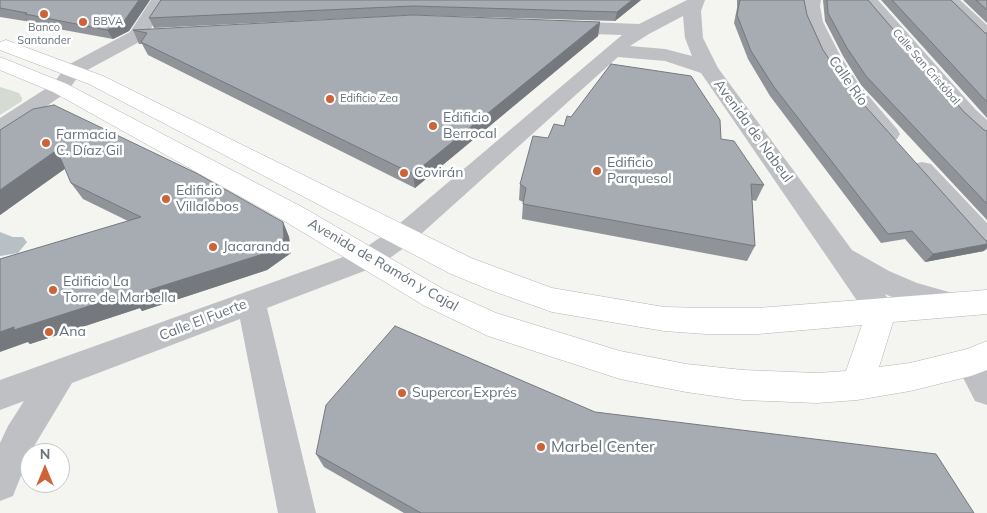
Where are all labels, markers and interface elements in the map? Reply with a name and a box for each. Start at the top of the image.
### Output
marker: Banco Santander [38,8,50,20]
place label: BBVA [93,15,123,29]
marker: BBVA [77,16,89,28]
place label: Banco Santander [17,21,71,47]
street label: Calle San Cristóbal [889,26,963,108]
street label: Calle Río [825,53,871,109]
street label: Avenida de Nabeul [710,76,796,186]
place label: Edificio Zea [340,92,398,106]
marker: Edificio Zea [324,93,336,105]
place label: Edificio Berrocal [443,110,497,142]
marker: Edificio Berrocal [427,120,439,132]
place label: Farmacia C. Díaz Gil [56,127,123,160]
marker: Farmacia C. Díaz Gil [40,137,52,149]
place label: Edificio Parquesol [607,155,672,188]
place label: Covirán [414,165,463,181]
marker: Edificio Parquesol [591,165,603,177]
marker: Covirán [398,167,410,179]
place label: Edificio Villalobos [176,183,239,216]
marker: Edificio Villalobos [160,193,172,205]
street label: Avenida de Ramón y Cajal [305,215,461,315]
place label: Jacaranda [223,239,290,255]
marker: Jacaranda [207,241,219,253]
place label: Edificio La Torre de Marbella [63,274,176,306]
marker: Edificio La Torre de Marbella [47,284,59,296]
street label: Calle El Fuerte [157,296,249,344]
place label: Ana [59,324,86,340]
marker: Ana [43,326,55,338]
place label: Supercor Exprés [412,385,517,401]
marker: Supercor Exprés [396,387,408,399]
place label: Marbel Center [551,437,655,457]
marker: Marbel Center [535,441,547,453]
north arrow [20,443,70,493]
text: N [40,445,50,463]

